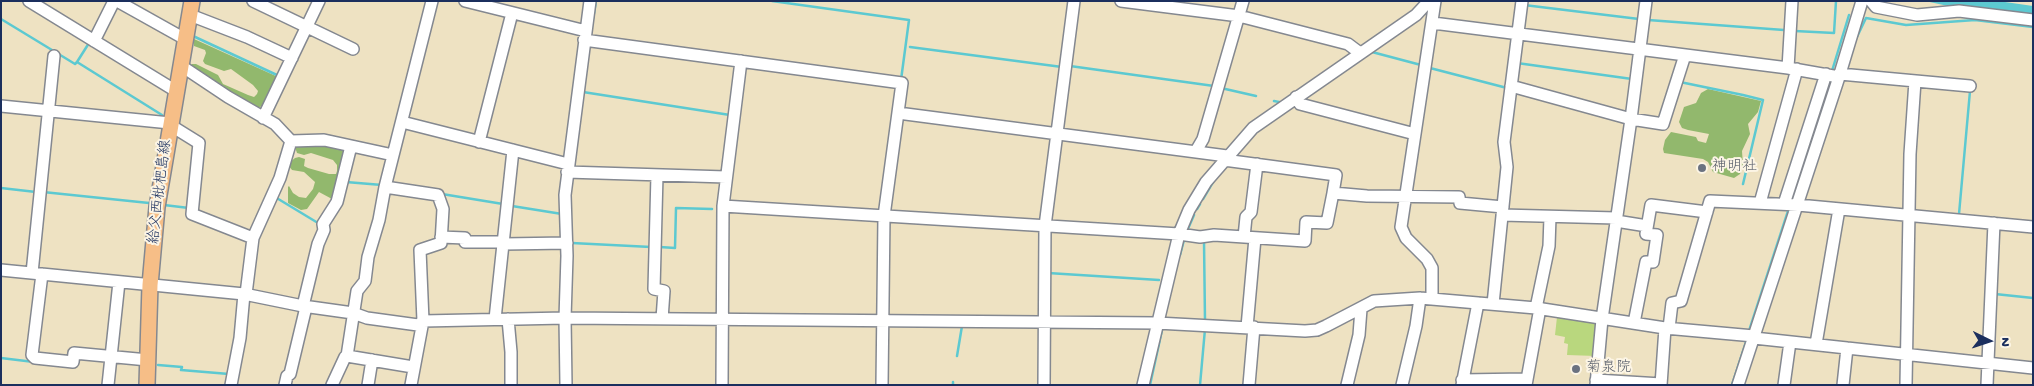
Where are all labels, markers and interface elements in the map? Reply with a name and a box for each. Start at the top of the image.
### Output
street label: 給父西枇杷島線 [146,139,176,245]
place label: 神明社 [1712,159,1757,177]
marker: 神明社 [1696,162,1708,174]
north arrow [1964,316,2014,366]
text: N [1996,337,2013,347]
place label: 菊泉院 [1586,360,1631,378]
marker: 菊泉院 [1570,363,1582,375]

